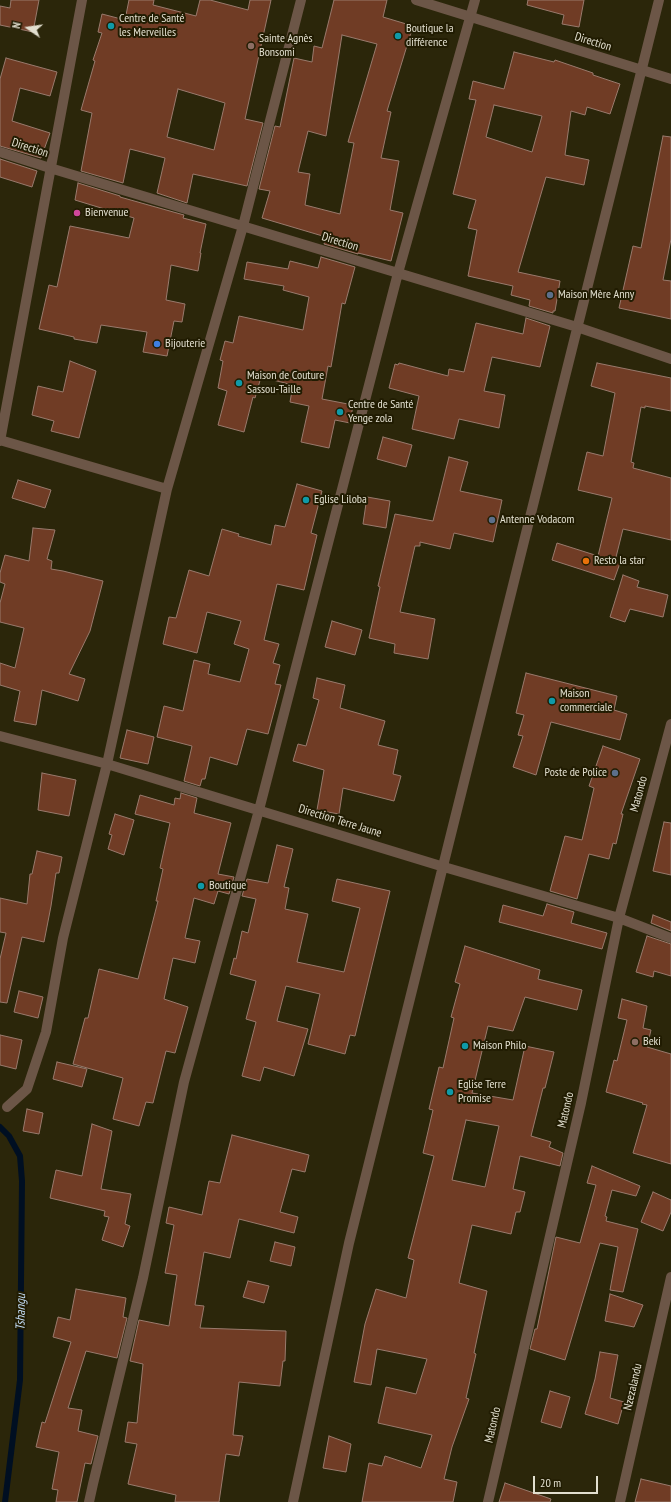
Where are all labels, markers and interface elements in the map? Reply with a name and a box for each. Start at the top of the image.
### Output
north arrow [8,8,48,48]
place label: Centre de Santé les Merveilles [119,12,185,40]
text: N [9,21,24,30]
marker: Centre de Santé les Merveilles [106,21,116,31]
place label: Boutique la différence [406,22,453,50]
street label: Direction [573,30,613,54]
marker: Boutique la différence [393,31,403,41]
place label: Sainte Agnès Bonsomi [259,32,313,60]
marker: Sainte Agnès Bonsomi [246,41,256,51]
street label: Direction [10,135,50,161]
place label: Bienvenue [85,206,129,220]
marker: Bienvenue [72,208,82,218]
street label: Direction [320,230,360,254]
place label: Maison Mère Anny [558,288,634,302]
marker: Maison Mère Anny [545,290,555,300]
place label: Bijouterie [165,337,205,351]
marker: Bijouterie [152,339,162,349]
place label: Maison de Couture Sassou-Taille [247,369,324,397]
marker: Maison de Couture Sassou-Taille [234,378,244,388]
place label: Centre de Santé Yenge zola [348,398,414,426]
marker: Centre de Santé Yenge zola [335,407,345,417]
place label: Eglise Liloba [314,493,367,507]
marker: Eglise Liloba [301,495,311,505]
place label: Antenne Vodacom [500,513,574,527]
marker: Antenne Vodacom [487,515,497,525]
place label: Resto la star [594,554,645,568]
marker: Resto la star [581,556,591,566]
place label: Maison commerciale [560,687,613,715]
marker: Maison commerciale [547,696,557,706]
place label: Poste de Police [545,766,607,780]
marker: Poste de Police [610,768,620,778]
street label: Matondo [627,775,651,813]
street label: Direction Terre Jaune [297,801,383,841]
place label: Boutique [209,879,246,893]
marker: Boutique [196,881,206,891]
place label: Beki [643,1035,661,1049]
marker: Beki [630,1037,640,1047]
place label: Maison Philo [473,1039,526,1053]
marker: Maison Philo [460,1041,470,1051]
place label: Eglise Terre Promise [458,1078,506,1106]
marker: Eglise Terre Promise [445,1087,455,1097]
street label: Matondo [555,1091,577,1129]
water label: Tshangu [13,1293,29,1331]
street label: Nzezalandu [621,1362,645,1412]
street label: Matondo [482,1406,504,1444]
scale bar [535,1468,600,1494]
text: 20 m [540,1475,561,1490]

